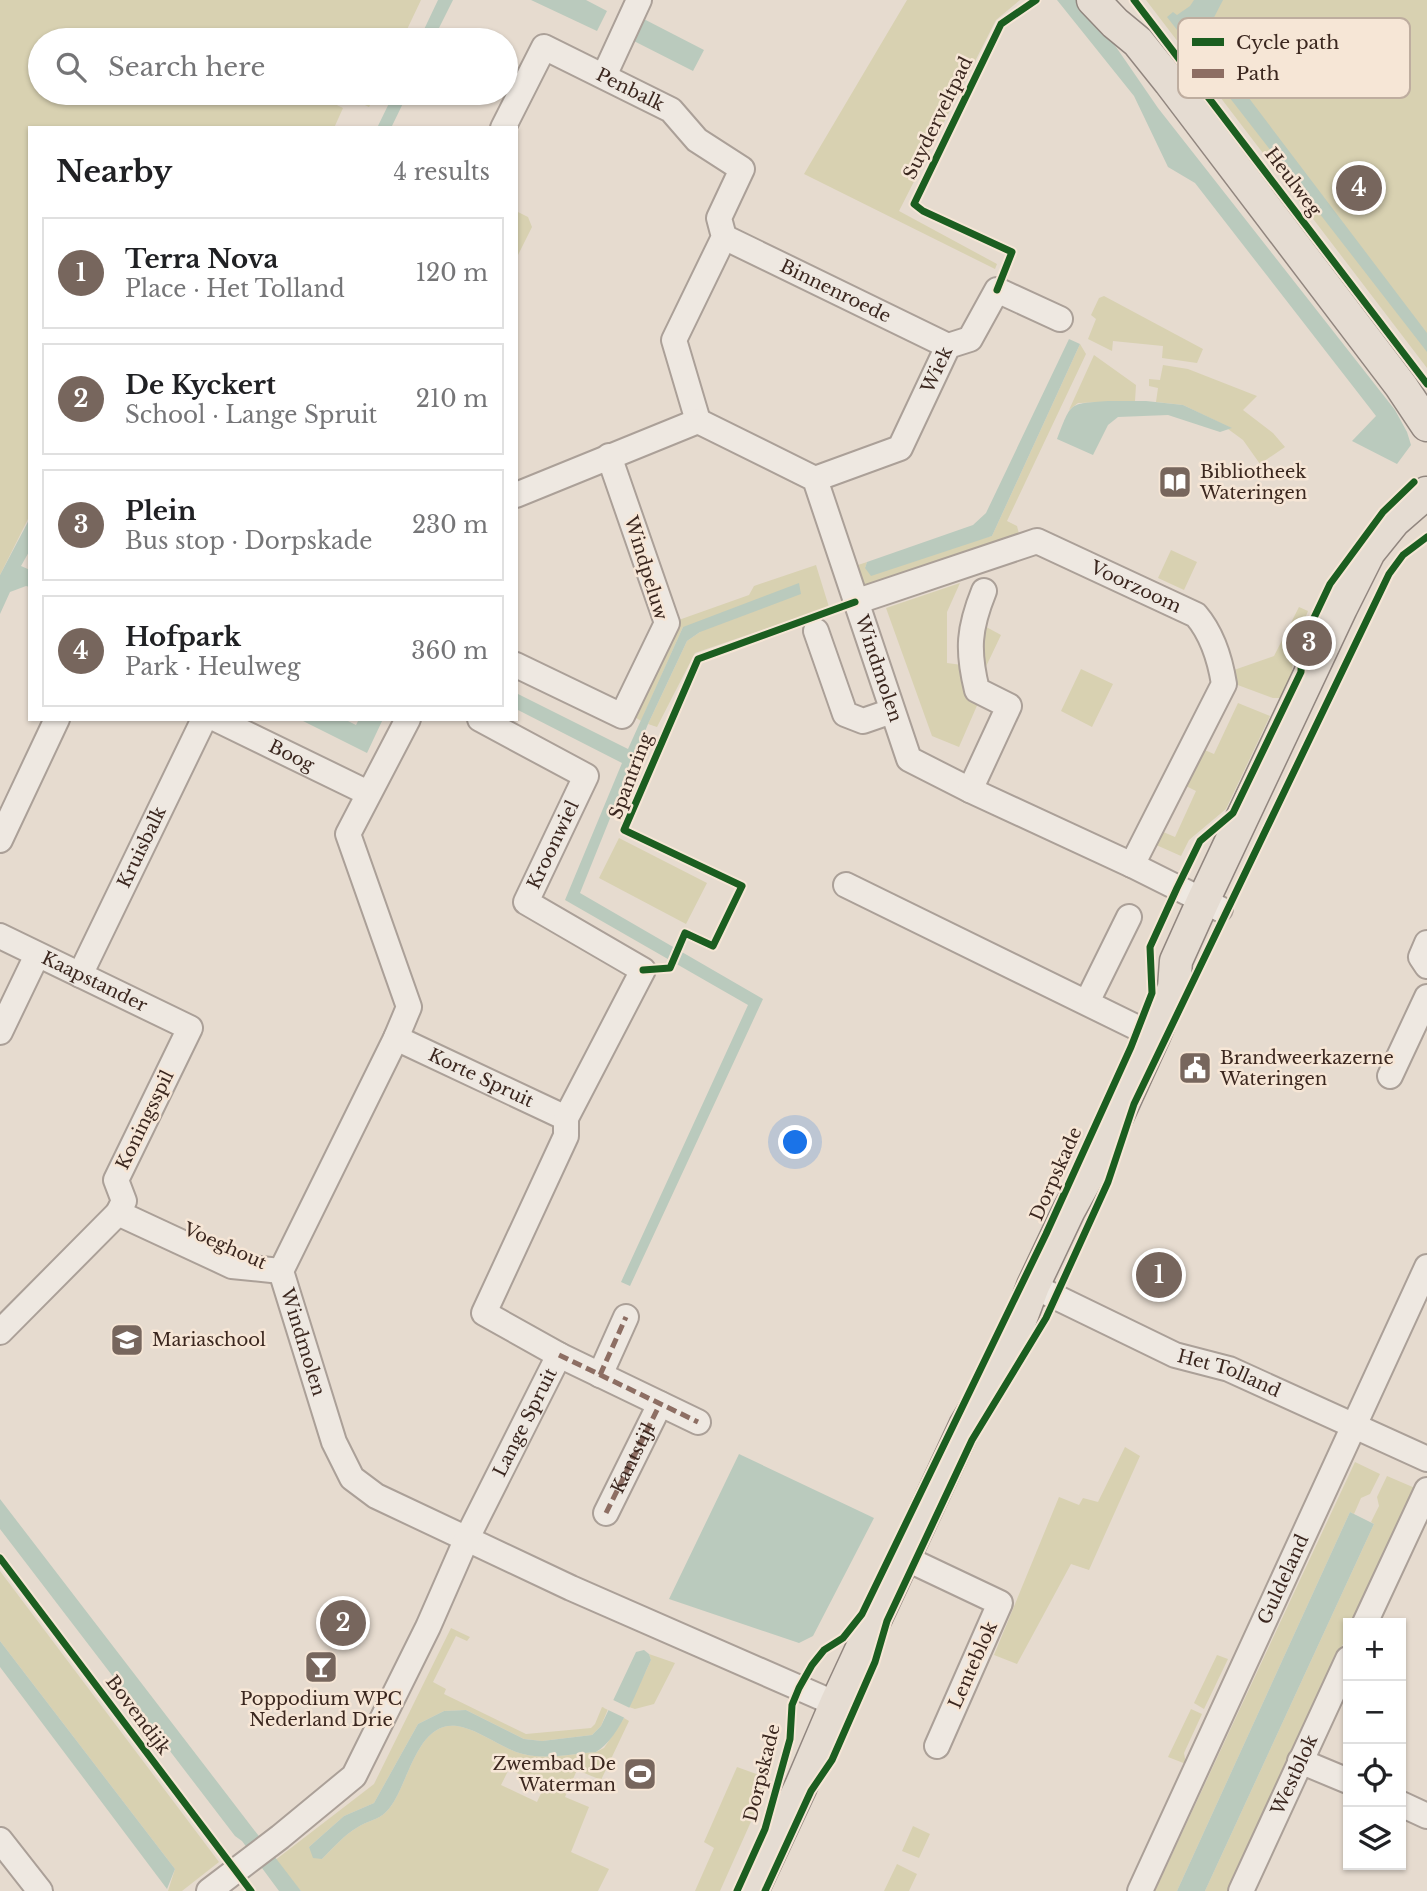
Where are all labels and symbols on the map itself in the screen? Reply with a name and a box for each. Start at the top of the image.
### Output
legend [1178,18,1410,98]
text: Cycle path [1236,31,1339,54]
street label: Suyderveltpad [899,53,977,183]
text: Path [1236,62,1280,85]
street label: Penbalk [592,64,668,116]
street label: Heulweg [1260,143,1326,221]
pin: 4 [1336,162,1382,214]
street label: Binnenroede [777,255,894,328]
street label: Wiek [916,343,957,397]
place label: Bibliotheek Wateringen [1199,461,1307,504]
library icon: Bibliotheek Wateringen [1156,463,1194,501]
street label: Windpeluw [619,512,672,623]
street label: Voorzoom [1086,556,1185,618]
street label: Windmolen [850,611,907,725]
pin: 3 [1286,617,1332,669]
street label: Spantring [604,729,658,822]
street label: Boog [265,735,318,776]
street label: Kroonwiel [523,797,584,893]
street label: Kruisbalk [113,803,171,891]
street label: Kaapstander [38,947,151,1017]
street label: Korte Spruit [425,1044,537,1112]
place label: Brandweerkazerne Wateringen [1219,1047,1394,1090]
public building icon: Brandweerkazerne Wateringen [1176,1049,1214,1087]
street label: Koningsspil [112,1067,179,1173]
street label: Dorpskade [1026,1124,1086,1224]
your location [778,1125,812,1159]
street label: Voeghout [179,1218,270,1274]
pin: 1 [1136,1249,1182,1301]
street label: Windmolen [276,1285,330,1399]
school or university icon: Mariaschool [108,1321,146,1359]
place label: Mariaschool [152,1329,266,1351]
street label: Het Tolland [1175,1345,1284,1402]
street label: Lange Spruit [489,1364,562,1481]
street label: Kantstijl [606,1419,660,1497]
street label: Guldeland [1253,1531,1313,1628]
pin: 2 [320,1597,366,1649]
street label: Lenteblok [944,1618,1002,1712]
bar icon: Poppodium WPC Nederland Drie [302,1648,340,1686]
street label: Bovendijk [101,1671,175,1759]
place label: Poppodium WPC Nederland Drie [240,1688,402,1731]
street label: Dorpskade [739,1722,785,1824]
street label: Westblok [1266,1731,1323,1819]
place label: Zwembad De Waterman [493,1753,616,1796]
sports icon: Zwembad De Waterman [621,1755,659,1793]

